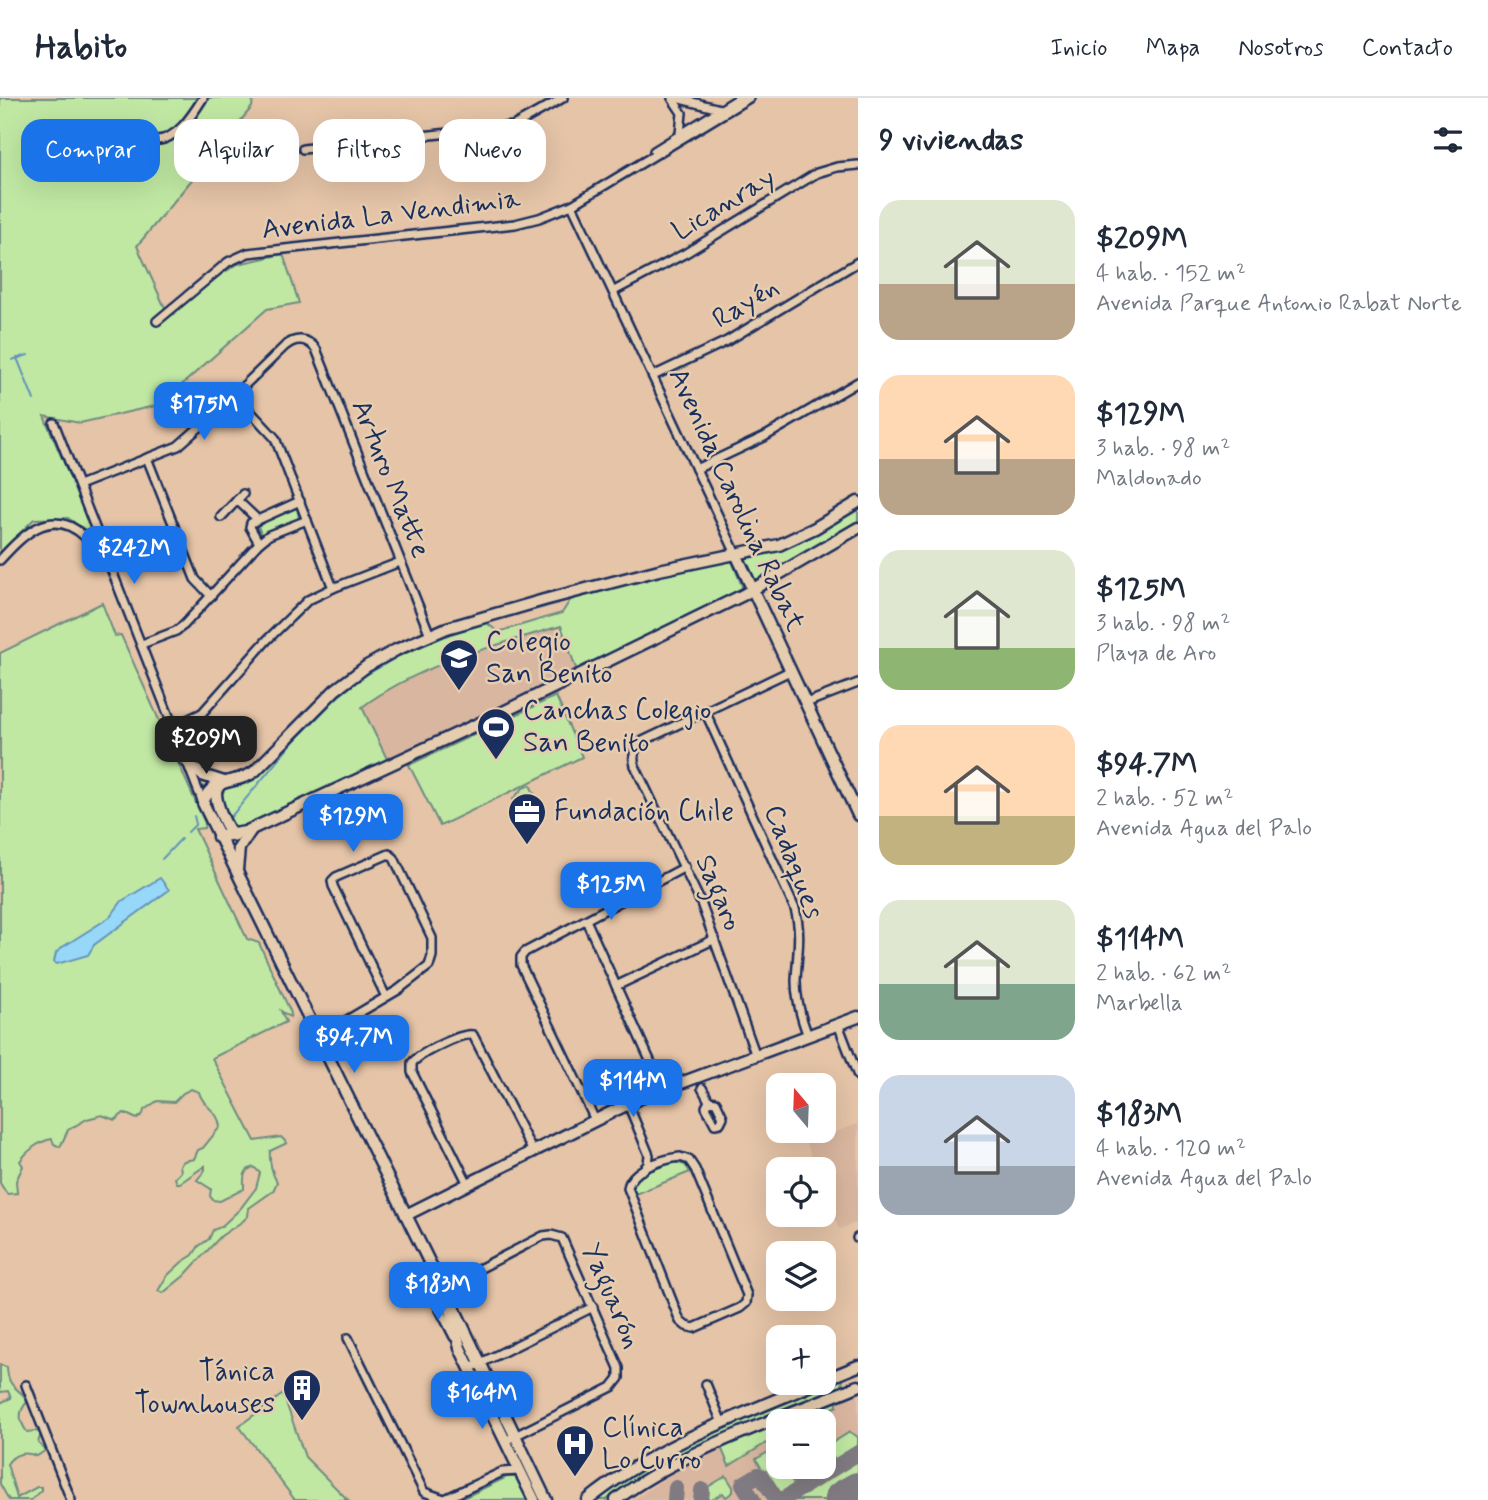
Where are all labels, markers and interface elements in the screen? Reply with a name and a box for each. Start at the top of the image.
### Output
text: Habito [35,26,127,70]
text: Inicio [1050,33,1108,64]
text: Mapa [1146,33,1200,64]
text: Nosotros [1238,33,1324,64]
text: Contacto [1362,33,1453,64]
chip: Comprar [21,119,160,182]
chip: Alquilar [174,119,299,182]
chip: Filtros [313,119,425,182]
chip: Nuevo [439,119,546,182]
text: 9 viviendas [879,121,1023,160]
icon: filters [1429,121,1467,159]
street label: Licanray [666,160,782,250]
street label: Avenida La Vendimia [259,181,523,249]
text: $209M [1096,220,1188,259]
icon: home [935,228,1019,312]
text: 4 hab. · 152 m² [1096,259,1246,289]
street label: Rayén [706,270,786,338]
text: Avenida Parque Antonio Rabat Norte [1096,289,1462,319]
street label: Avenida Carolina Rabat [659,362,814,638]
pin: $175M [155,382,253,442]
text: $175M [170,390,238,420]
street label: Arturo Matte [341,394,439,564]
text: $129M [1096,395,1185,434]
icon: home [935,403,1019,487]
text: 3 hab. · 98 m² [1096,434,1231,464]
text: Maldonado [1096,464,1202,494]
pin: $242M [85,526,183,586]
text: $242M [98,534,170,564]
text: $125M [1096,570,1186,609]
icon: home [935,578,1019,662]
text: 3 hab. · 98 m² [1096,609,1231,639]
place label: Colegio San Benito [486,624,613,693]
school or university icon: Colegio San Benito [438,637,480,692]
text: Playa de Aro [1096,639,1216,669]
place label: Canchas Colegio San Benito [523,693,712,762]
sports icon: Canchas Colegio San Benito [475,706,517,761]
pin: $209M [157,716,255,776]
text: $209M [171,724,241,754]
text: $94.7M [1096,745,1197,784]
icon: home [935,753,1019,837]
text: 2 hab. · 52 m² [1096,784,1233,814]
office icon: Fundación Chile [506,791,548,846]
pin: $129M [304,794,402,854]
place label: Fundación Chile [554,794,734,831]
street label: Cadaques [754,800,832,924]
text: $129M [319,802,387,832]
text: Avenida Agua del Palo [1096,814,1312,844]
street label: Sagaro [683,849,750,938]
pin: $125M [562,862,660,922]
text: $125M [577,870,645,900]
text: $114M [1096,920,1184,959]
icon: home [935,928,1019,1012]
text: 2 hab. · 62 m² [1096,959,1231,989]
text: Marbella [1096,989,1183,1019]
pin: $94.7M [297,1016,411,1075]
text: $94.7M [315,1023,393,1053]
pin: $114M [584,1060,682,1119]
text: $114M [599,1067,667,1097]
north arrow [766,1073,836,1143]
map controls [766,1073,836,1479]
text: $183M [1096,1095,1182,1134]
icon: home [935,1103,1019,1187]
text: 4 hab. · 120 m² [1096,1134,1246,1164]
button: locate [766,1157,836,1227]
text: Avenida Agua del Palo [1096,1164,1312,1194]
street label: Yaguarón [569,1238,650,1356]
button: layers [766,1241,836,1311]
pin: $183M [389,1262,487,1322]
text: $183M [405,1270,471,1300]
button: + [766,1325,836,1395]
place label: Tánica Townhouses [134,1354,275,1423]
building icon: Tánica Townhouses [281,1367,323,1422]
pin: $164M [433,1372,531,1431]
text: $164M [447,1379,517,1409]
button: − [766,1409,836,1479]
place label: Clínica Lo Curro [602,1410,701,1479]
hospital icon: Clínica Lo Curro [554,1423,596,1478]

